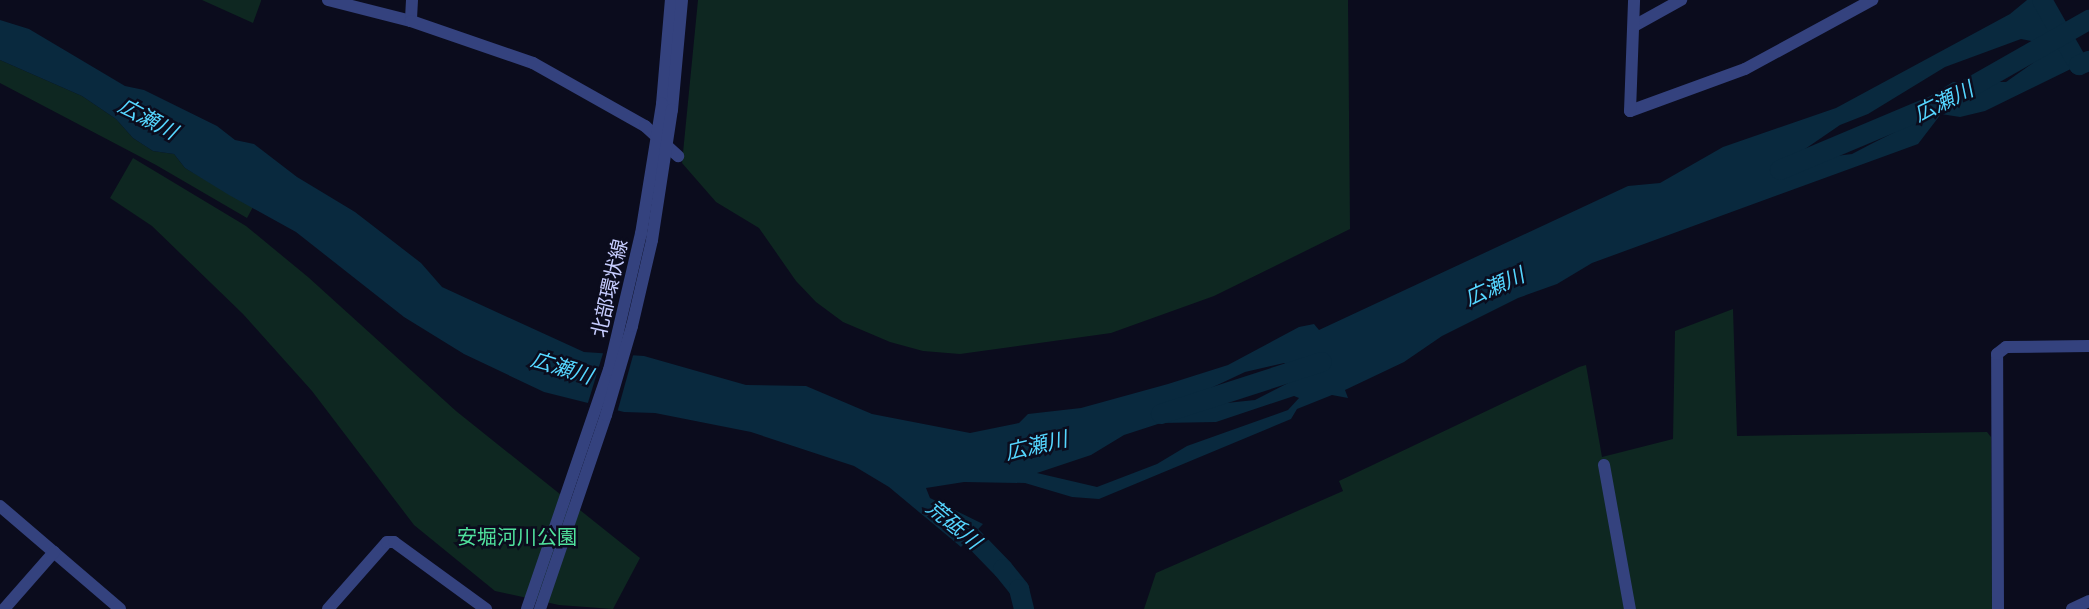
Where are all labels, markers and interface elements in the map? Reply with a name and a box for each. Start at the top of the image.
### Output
water label: 広瀬川 [1909,76,1977,126]
water label: 広瀬川 [114,92,182,144]
street label: 北部環状線 [586,237,632,339]
water label: 広瀬川 [1460,262,1528,310]
water label: 広瀬川 [528,346,596,388]
water label: 広瀬川 [1002,426,1070,464]
water label: 荒砥川 [922,494,986,554]
park label: 安堀河川公園 [457,524,577,548]

